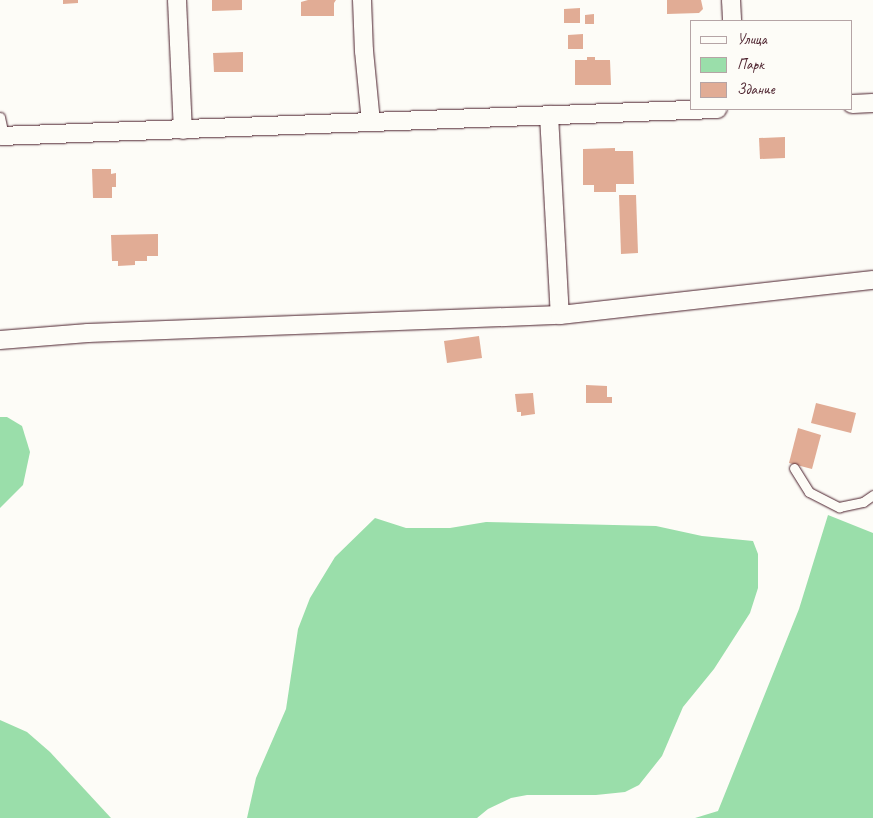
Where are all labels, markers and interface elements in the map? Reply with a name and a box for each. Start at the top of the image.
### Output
legend [690,20,853,110]
text: Улица [737,30,767,49]
text: Парк [737,55,764,74]
text: Здание [737,80,775,99]

